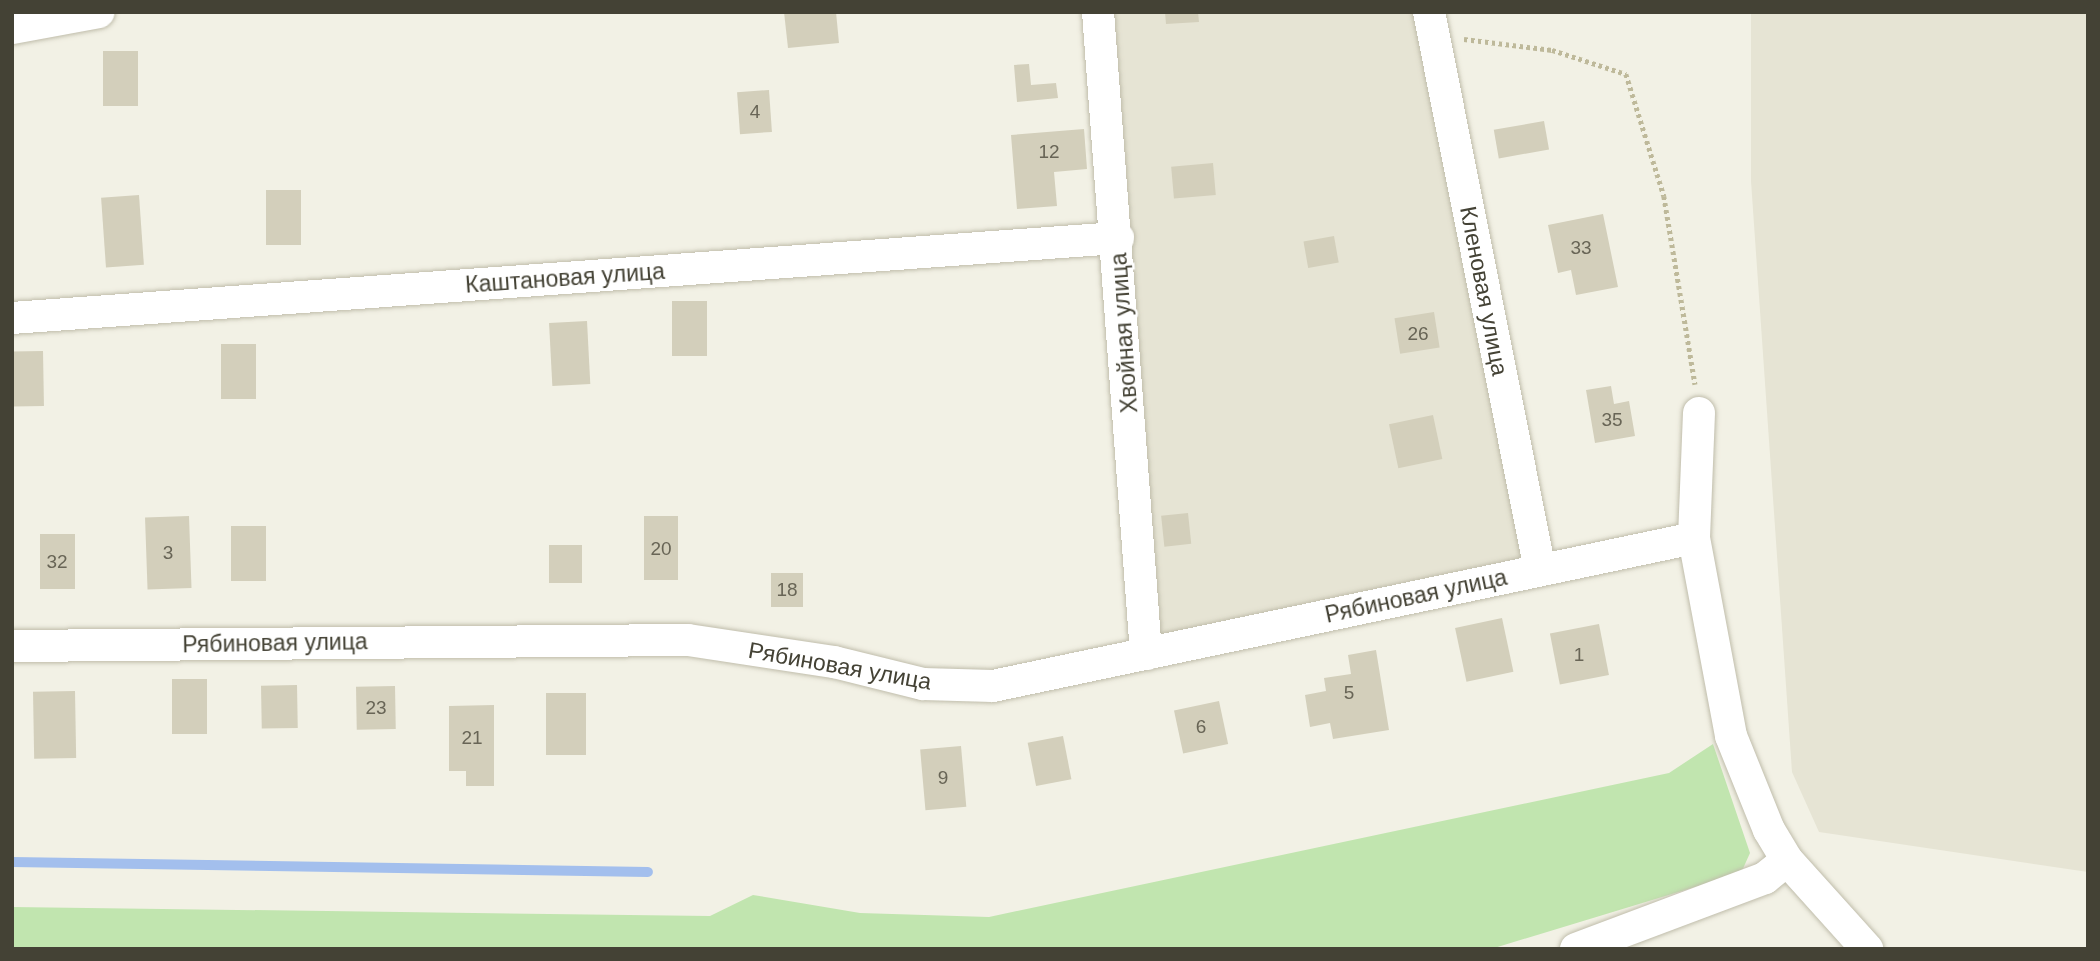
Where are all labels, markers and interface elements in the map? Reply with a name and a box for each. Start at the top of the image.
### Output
house number: 4 [750,101,760,123]
house number: 12 [1038,141,1060,163]
street label: Кленовая улица [1454,204,1514,378]
house number: 33 [1570,237,1592,259]
street label: Хвойная улица [1105,252,1143,414]
street label: Каштановая улица [464,257,666,299]
house number: 26 [1407,323,1429,345]
house number: 35 [1601,409,1623,431]
house number: 20 [650,538,672,560]
house number: 3 [163,542,173,564]
house number: 32 [46,551,68,573]
street label: Рябиновая улица [1322,563,1510,629]
house number: 18 [776,579,798,601]
street label: Рябиновая улица [182,628,368,658]
street label: Рябиновая улица [746,636,934,696]
house number: 1 [1574,644,1584,666]
house number: 5 [1344,682,1354,704]
house number: 23 [365,697,387,719]
house number: 6 [1196,716,1206,738]
house number: 21 [461,727,483,749]
house number: 9 [938,767,948,789]

